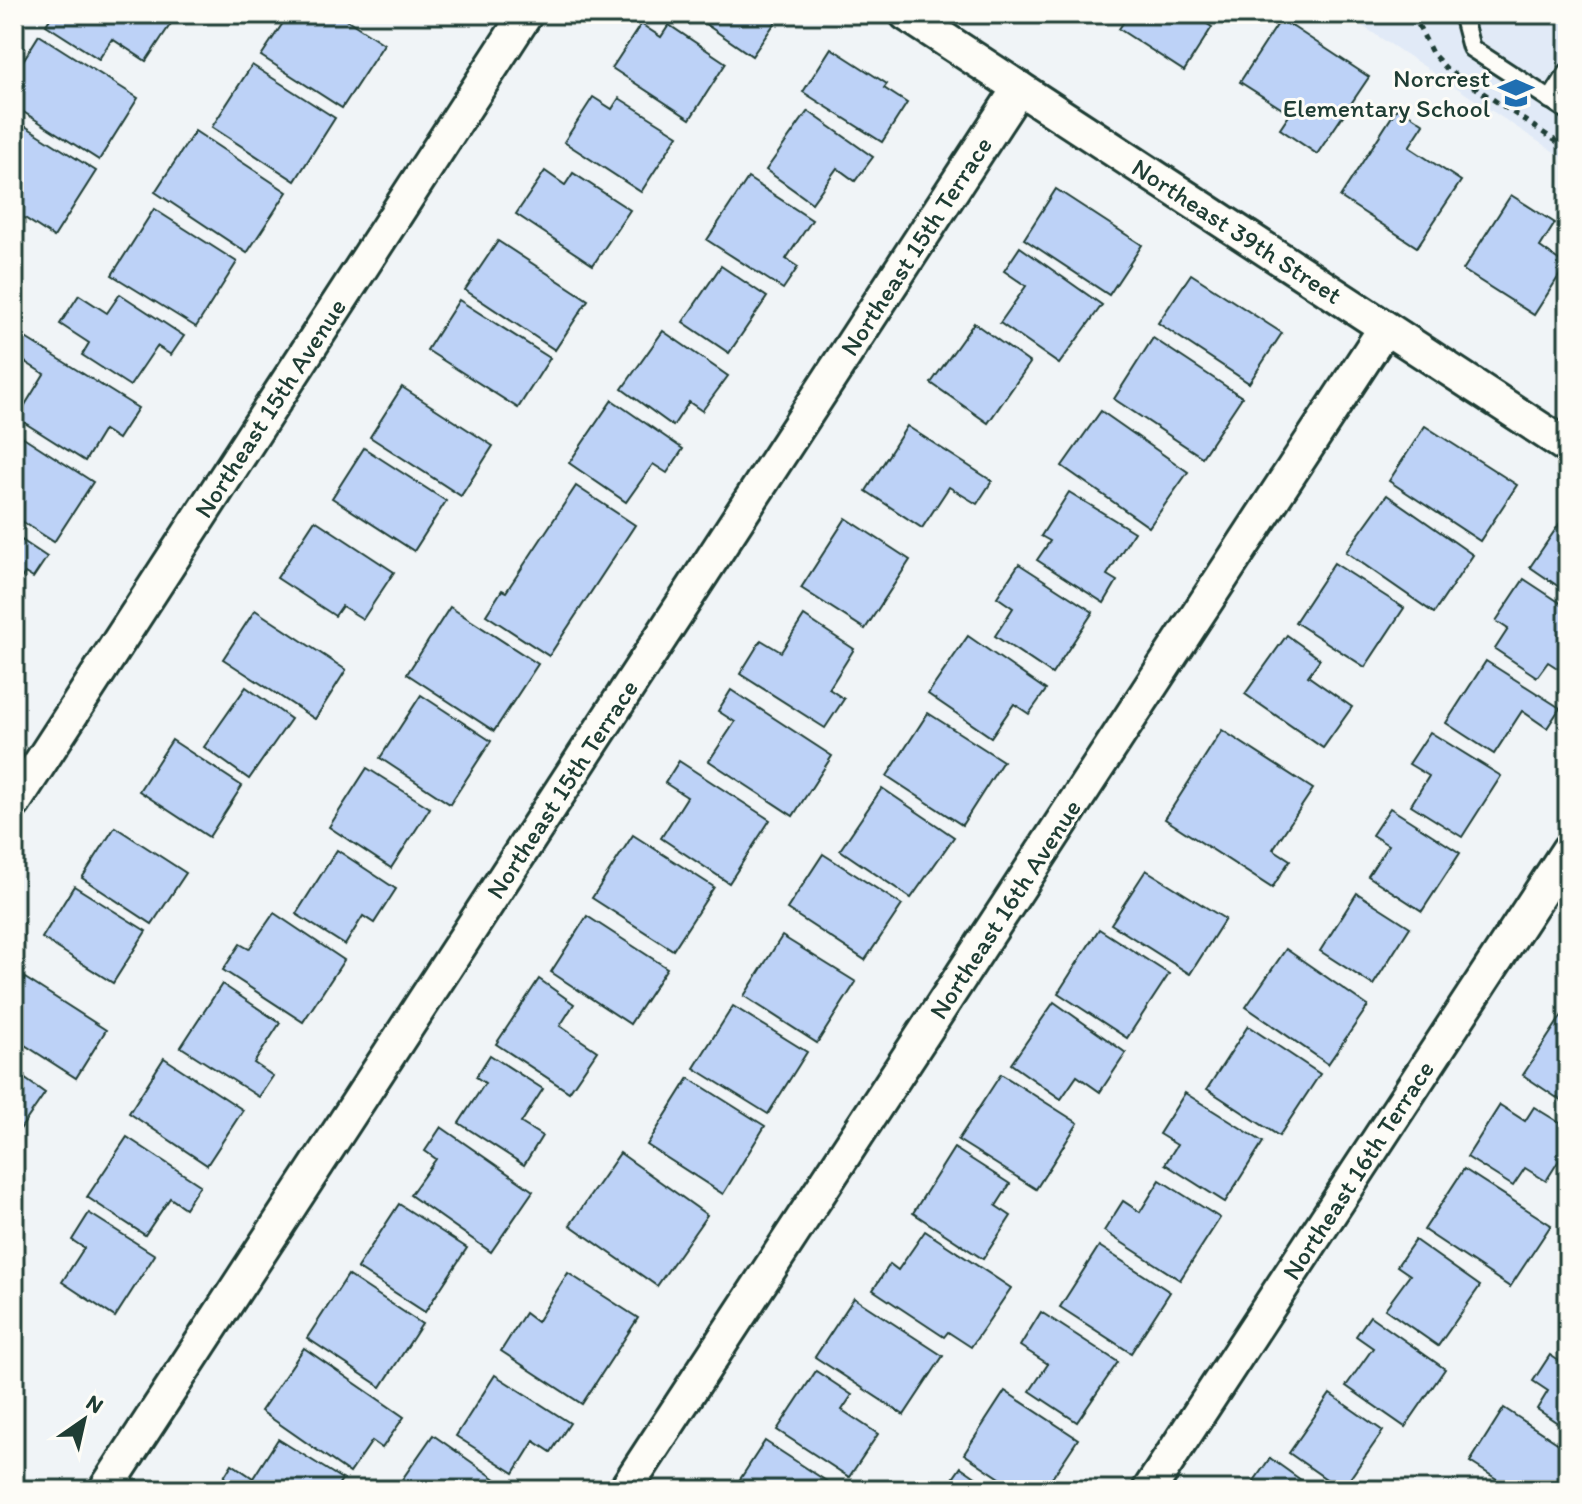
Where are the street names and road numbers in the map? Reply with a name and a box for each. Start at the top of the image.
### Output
street label: Northeast 15th Terrace [833,130,999,362]
street label: Northeast 39th Street [1126,151,1348,311]
street label: Northeast 15th Avenue [187,292,353,524]
street label: Northeast 15th Terrace [479,673,645,905]
street label: Northeast 16th Avenue [922,793,1088,1025]
street label: Northeast 16th Terrace [1275,1054,1441,1286]

